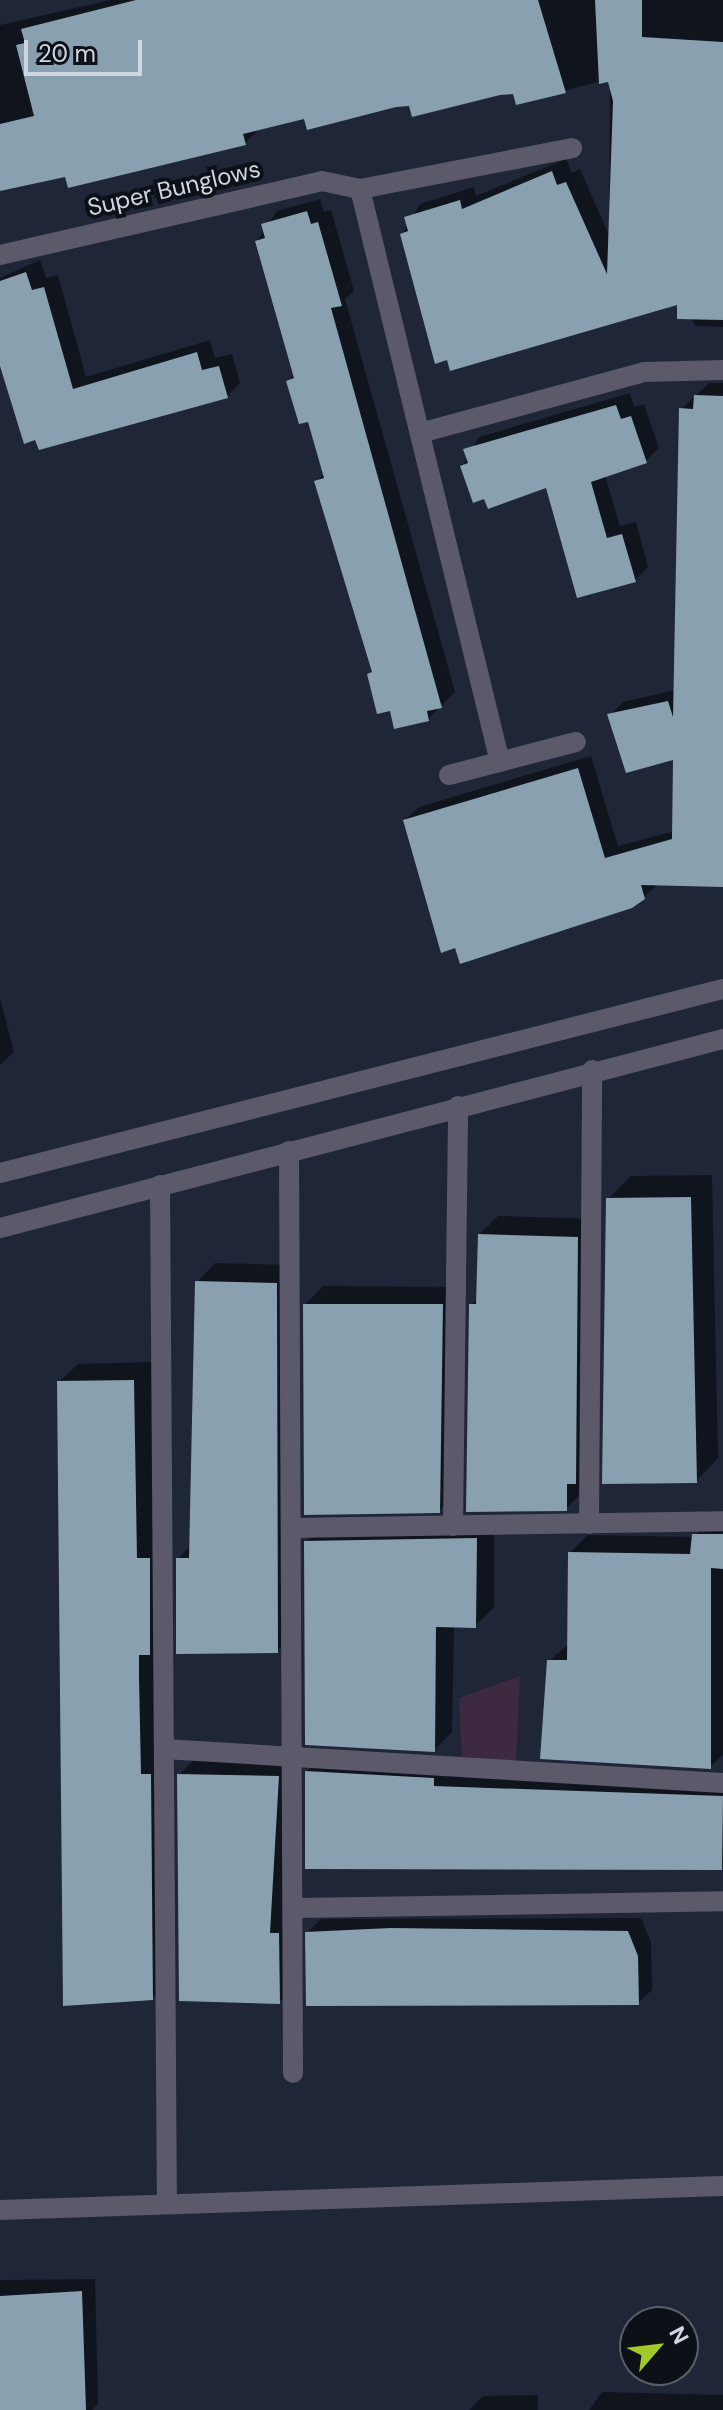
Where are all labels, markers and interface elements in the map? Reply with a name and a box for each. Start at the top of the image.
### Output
scale bar [28,24,146,74]
text: 20 m [38,38,96,69]
street label: Super Bunglows [85,154,263,222]
north arrow [619,2306,699,2386]
text: N [662,2322,695,2349]

